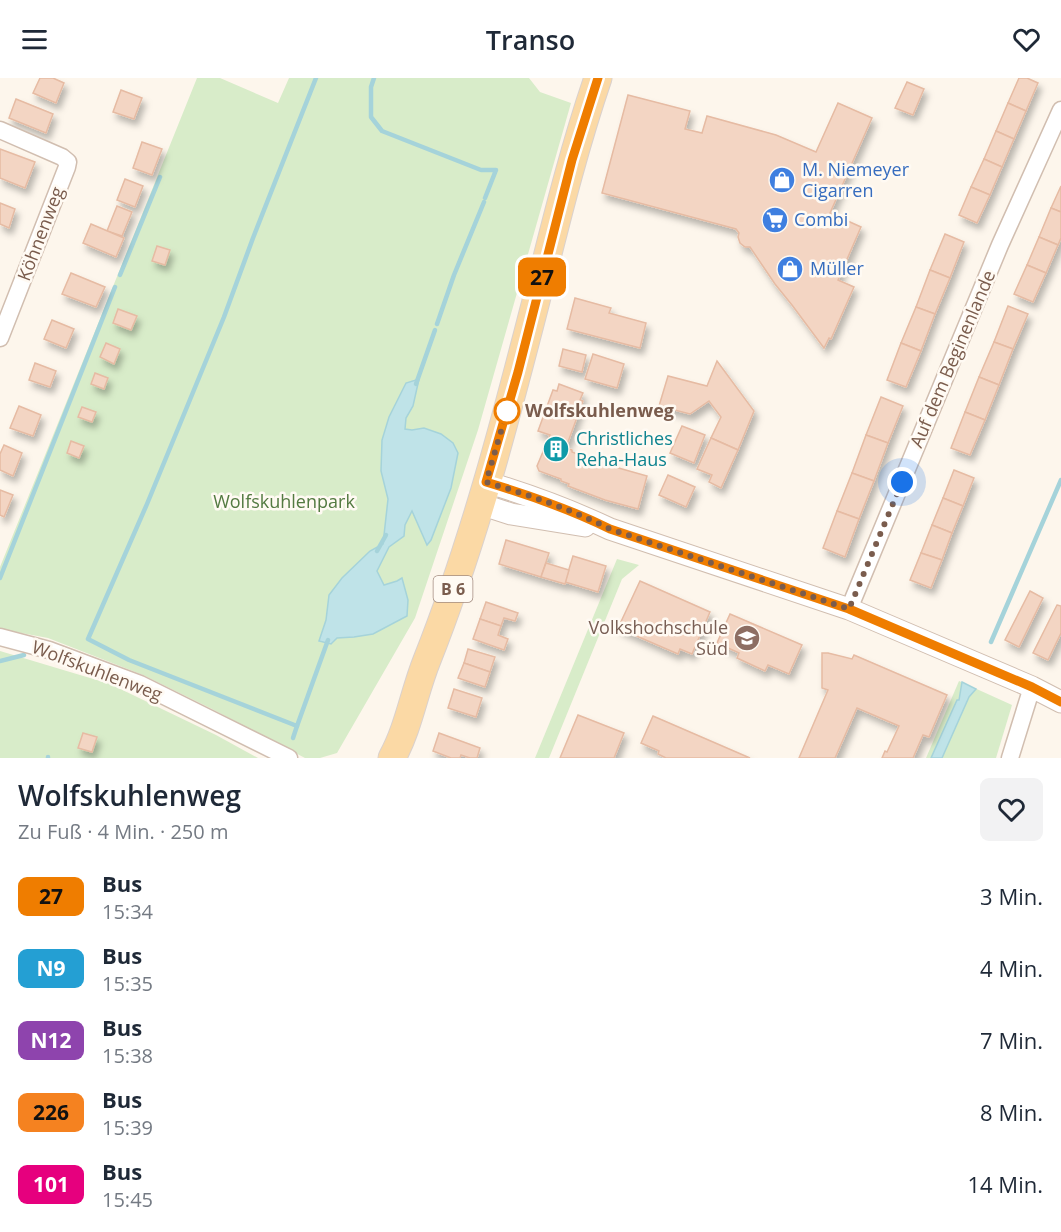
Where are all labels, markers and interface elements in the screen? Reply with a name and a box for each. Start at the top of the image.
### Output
text: Transo [486,21,575,58]
icon: menu [18,23,51,56]
icon: heart [1010,23,1043,56]
place label: M. Niemeyer Cigarren [802,157,910,202]
shop icon: M. Niemeyer Cigarren [767,165,797,195]
street label: Köhnenweg [11,183,69,284]
supermarket icon: Combi [760,205,790,235]
place label: Combi [794,207,848,231]
shop icon: Müller [775,254,805,284]
place label: Müller [810,256,864,280]
line badge: 27 [515,258,569,296]
text: 27 [530,263,554,291]
street label: Auf dem Beginenlande [904,266,1000,451]
marker: Wolfskuhlenweg [494,398,520,424]
place label: Wolfskuhlenweg [525,398,674,422]
place label: Christliches Reha-Haus [576,426,673,471]
building icon: Christliches Reha-Haus [541,434,571,464]
your location [887,467,917,497]
park label: Wolfskuhlenpark [213,489,355,513]
road number: B 6 [434,576,472,602]
place label: Volkshochschule Süd [588,615,728,660]
school or university icon: Volkshochschule Süd [732,623,762,653]
street label: Wolfskuhlenweg [29,634,166,706]
text: Wolfskuhlenweg [18,776,241,814]
button: heart [980,778,1043,841]
text: Zu Fuß · 4 Min. · 250 m [18,818,228,845]
text: Bus [102,868,142,898]
text: 3 Min. [980,881,1043,911]
text: 27 [39,882,63,910]
text: 15:34 [102,898,153,925]
text: Bus [102,940,142,970]
text: 4 Min. [980,953,1043,983]
text: N9 [36,954,66,982]
text: 15:35 [102,970,153,997]
text: Bus [102,1012,142,1042]
text: 7 Min. [980,1025,1043,1055]
text: N12 [30,1026,72,1054]
text: 15:38 [102,1042,153,1069]
text: Bus [102,1084,142,1114]
text: 8 Min. [980,1097,1043,1127]
text: 226 [33,1098,69,1126]
text: 15:39 [102,1114,153,1141]
text: Bus [102,1156,142,1186]
text: 14 Min. [968,1169,1043,1199]
text: 101 [33,1170,69,1198]
text: 15:45 [102,1186,153,1213]

